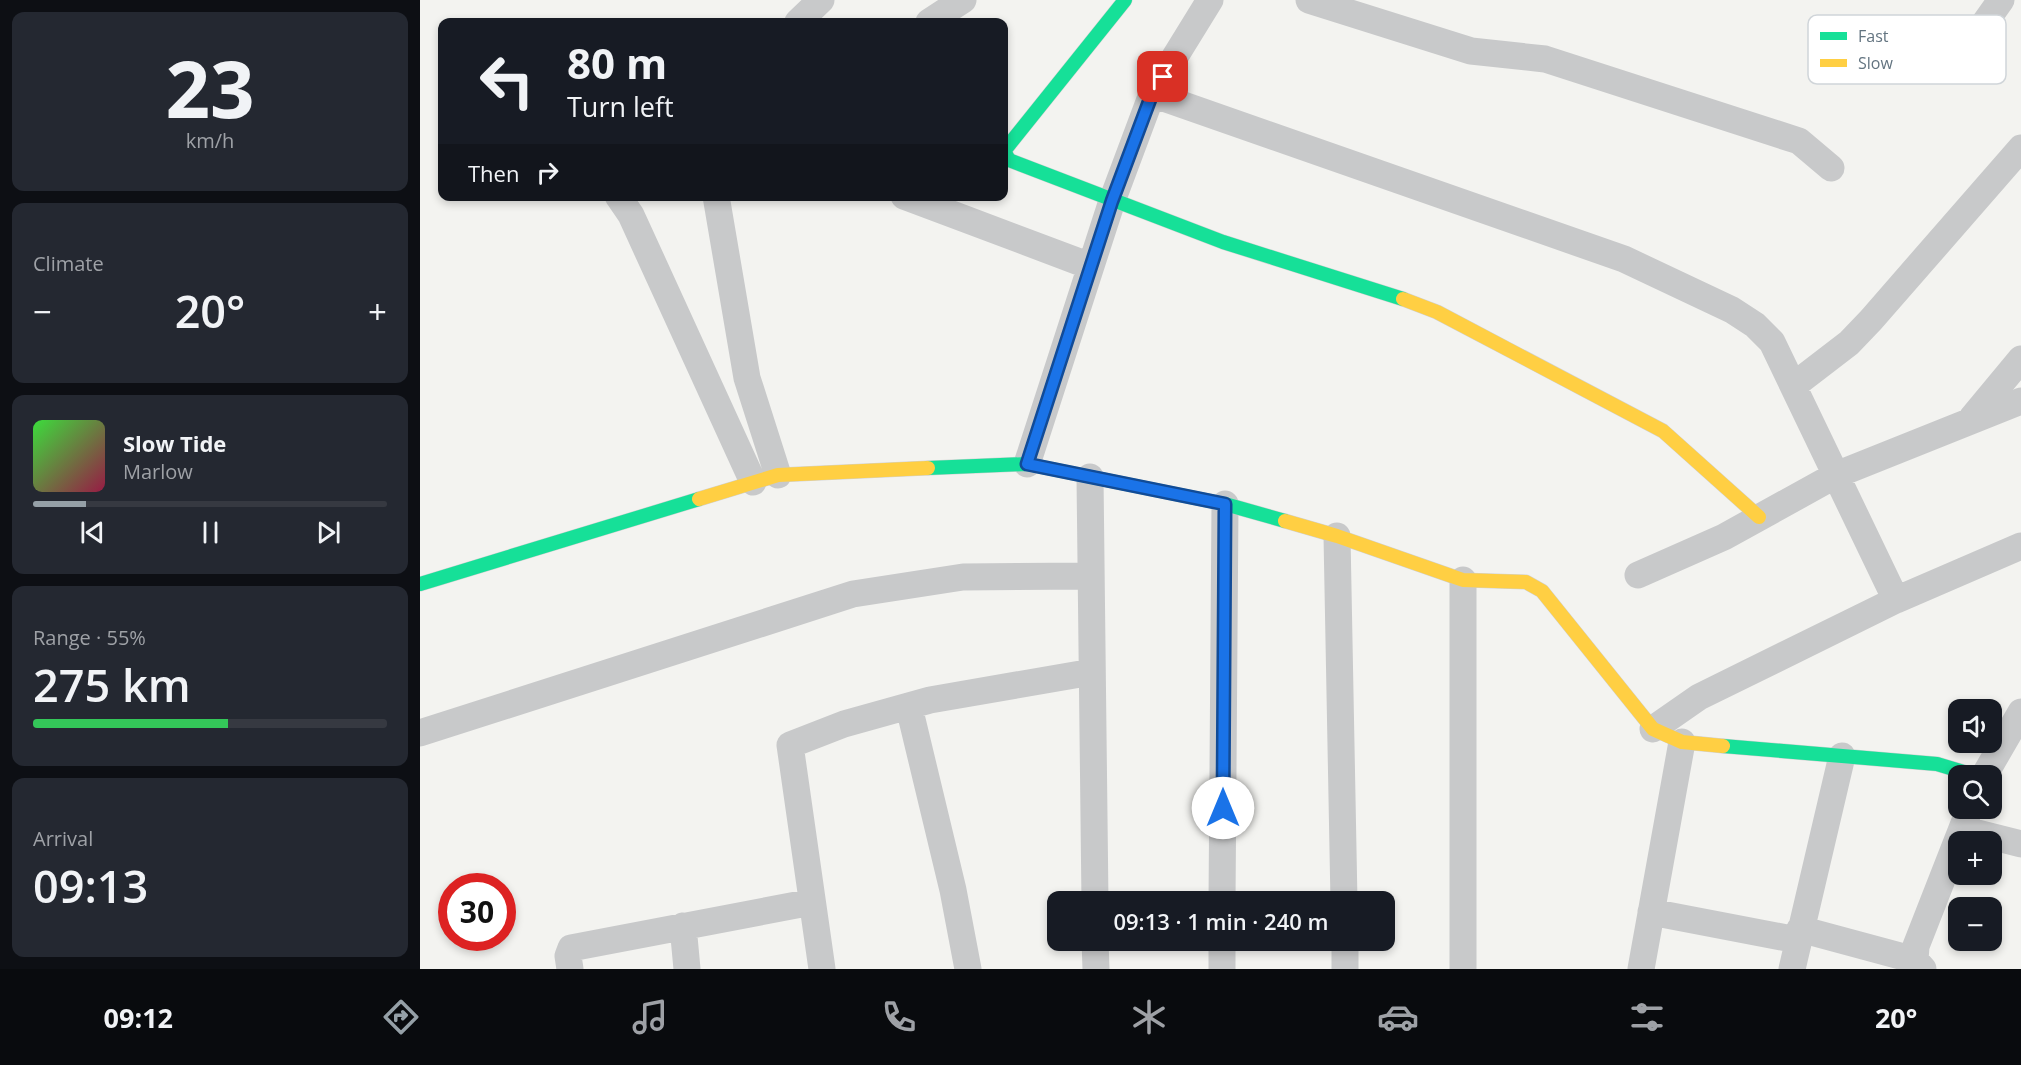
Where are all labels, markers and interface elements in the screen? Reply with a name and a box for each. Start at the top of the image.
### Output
legend [1808,15,2006,84]
text: Fast [1858,25,1889,47]
text: 80 m [567,34,667,91]
text: 23 [165,35,255,141]
icon: left [468,42,546,120]
pin [1137,51,1188,102]
text: Slow [1858,52,1893,74]
icon: arrive [1146,60,1179,93]
text: Turn left [567,88,674,125]
text: km/h [186,127,234,154]
icon: right [531,156,564,189]
text: Then [468,158,519,188]
text: Climate [33,250,104,277]
text: 20° [175,280,245,341]
text: − [33,289,52,334]
text: + [368,289,387,334]
text: Slow Tide [123,428,226,458]
text: Marlow [123,458,193,485]
icon: previous [76,516,109,549]
icon: pause [194,516,227,549]
icon: next [312,516,345,549]
text: Range · 55% [33,624,146,651]
text: 275 km [33,654,191,715]
map controls [1948,699,2002,951]
button: sound [1948,699,2002,753]
button: search [1948,765,2002,819]
position arrow [1191,776,1255,840]
text: Arrival [33,825,93,852]
button: + [1948,831,2002,885]
text: 09:13 [33,855,148,916]
speed limit sign: 30 [438,873,516,951]
button: − [1948,897,2002,951]
text: 09:13 · 1 min · 240 m [1113,906,1329,936]
icon: directions [380,996,422,1038]
icon: music [629,996,671,1038]
icon: phone [878,996,920,1038]
icon: climate [1128,996,1170,1038]
icon: car [1377,996,1419,1038]
icon: filters [1626,996,1668,1038]
text: 09:12 [104,999,173,1036]
text: 20° [1875,999,1917,1036]

